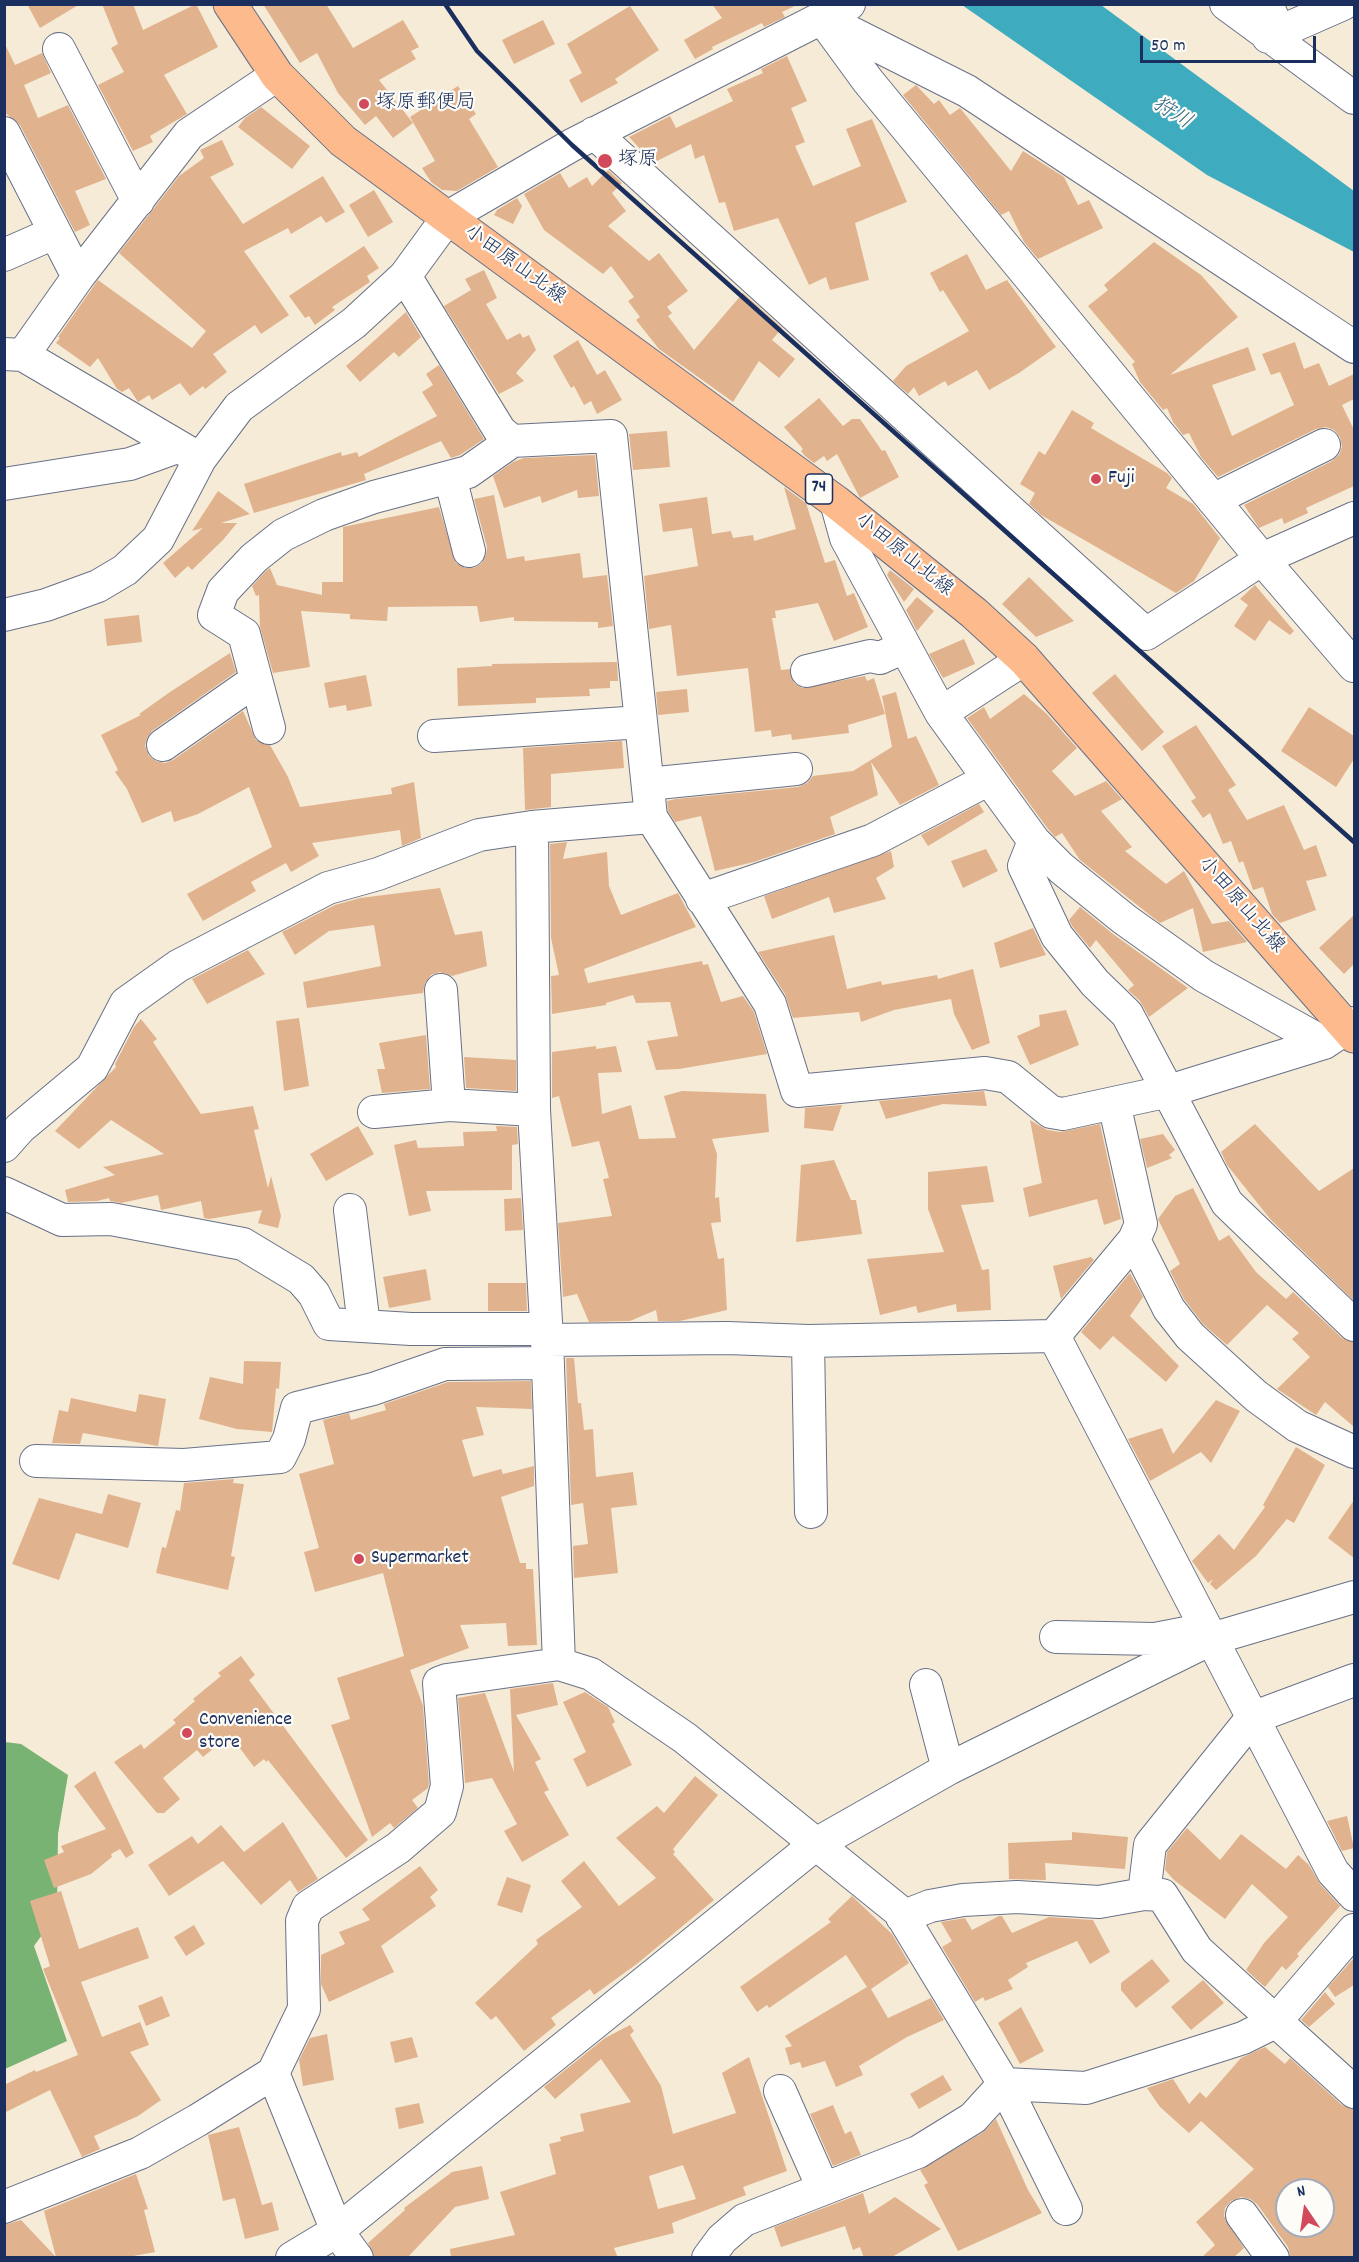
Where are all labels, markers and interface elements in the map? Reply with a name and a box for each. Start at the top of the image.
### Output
scale bar [1143,24,1318,62]
text: 50 m [1151,34,1186,59]
place label: 塚原郵便局 [376,92,476,116]
water label: 狩川 [1147,93,1195,137]
marker: 塚原郵便局 [357,97,371,111]
place label: 塚原 [618,149,658,173]
marker: 塚原 [596,152,614,170]
street label: 小田原山北線 [458,221,570,311]
place label: Fuji [1108,467,1134,491]
marker: Fuji [1089,472,1103,486]
road number: 74 [806,474,832,504]
street label: 小田原山北線 [849,509,957,603]
street label: 小田原山北線 [1192,853,1288,959]
place label: Supermarket [371,1547,469,1571]
marker: Supermarket [352,1552,366,1566]
place label: Convenience store [199,1709,292,1756]
marker: Convenience store [180,1726,194,1740]
north arrow [1275,2178,1335,2238]
text: N [1295,2180,1308,2204]

